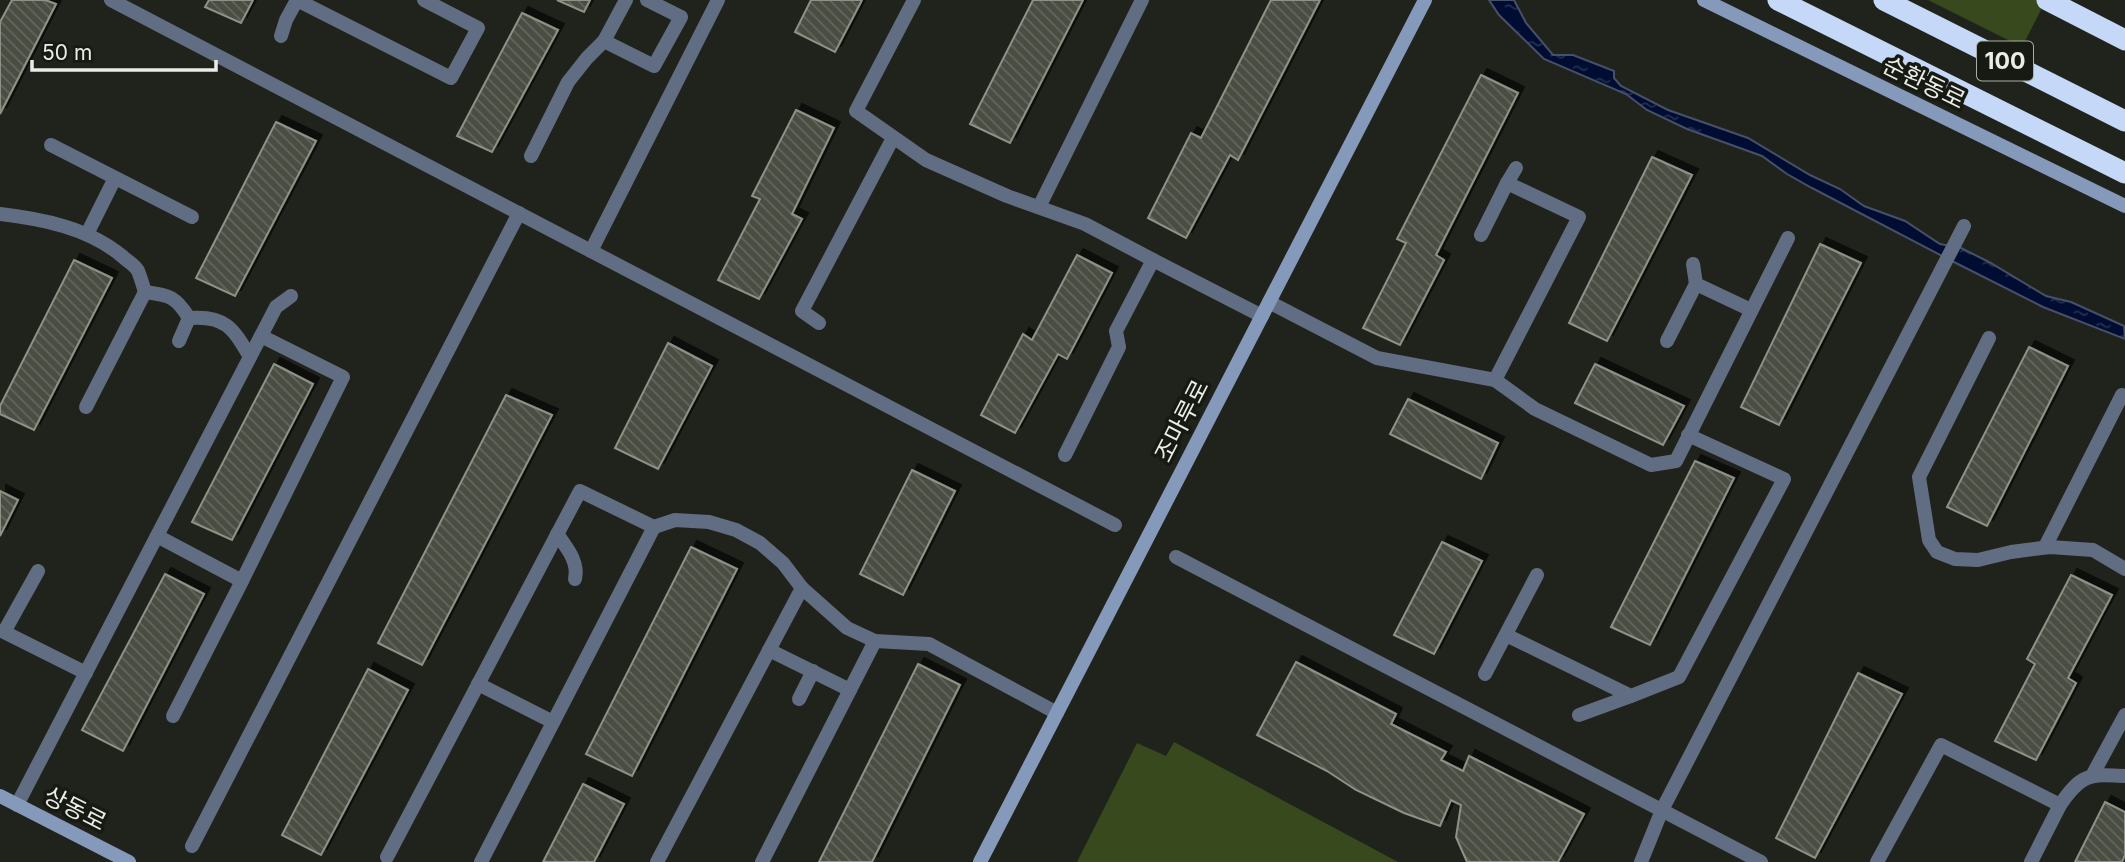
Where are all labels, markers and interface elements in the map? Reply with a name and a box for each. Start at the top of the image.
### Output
scale bar [32,28,215,72]
text: 50 m [42,40,92,65]
road number: 100 [1977,41,2033,80]
street label: 순환동로 [1878,50,1970,115]
street label: 조마루로 [1149,375,1215,467]
street label: 상동로 [39,781,111,837]

